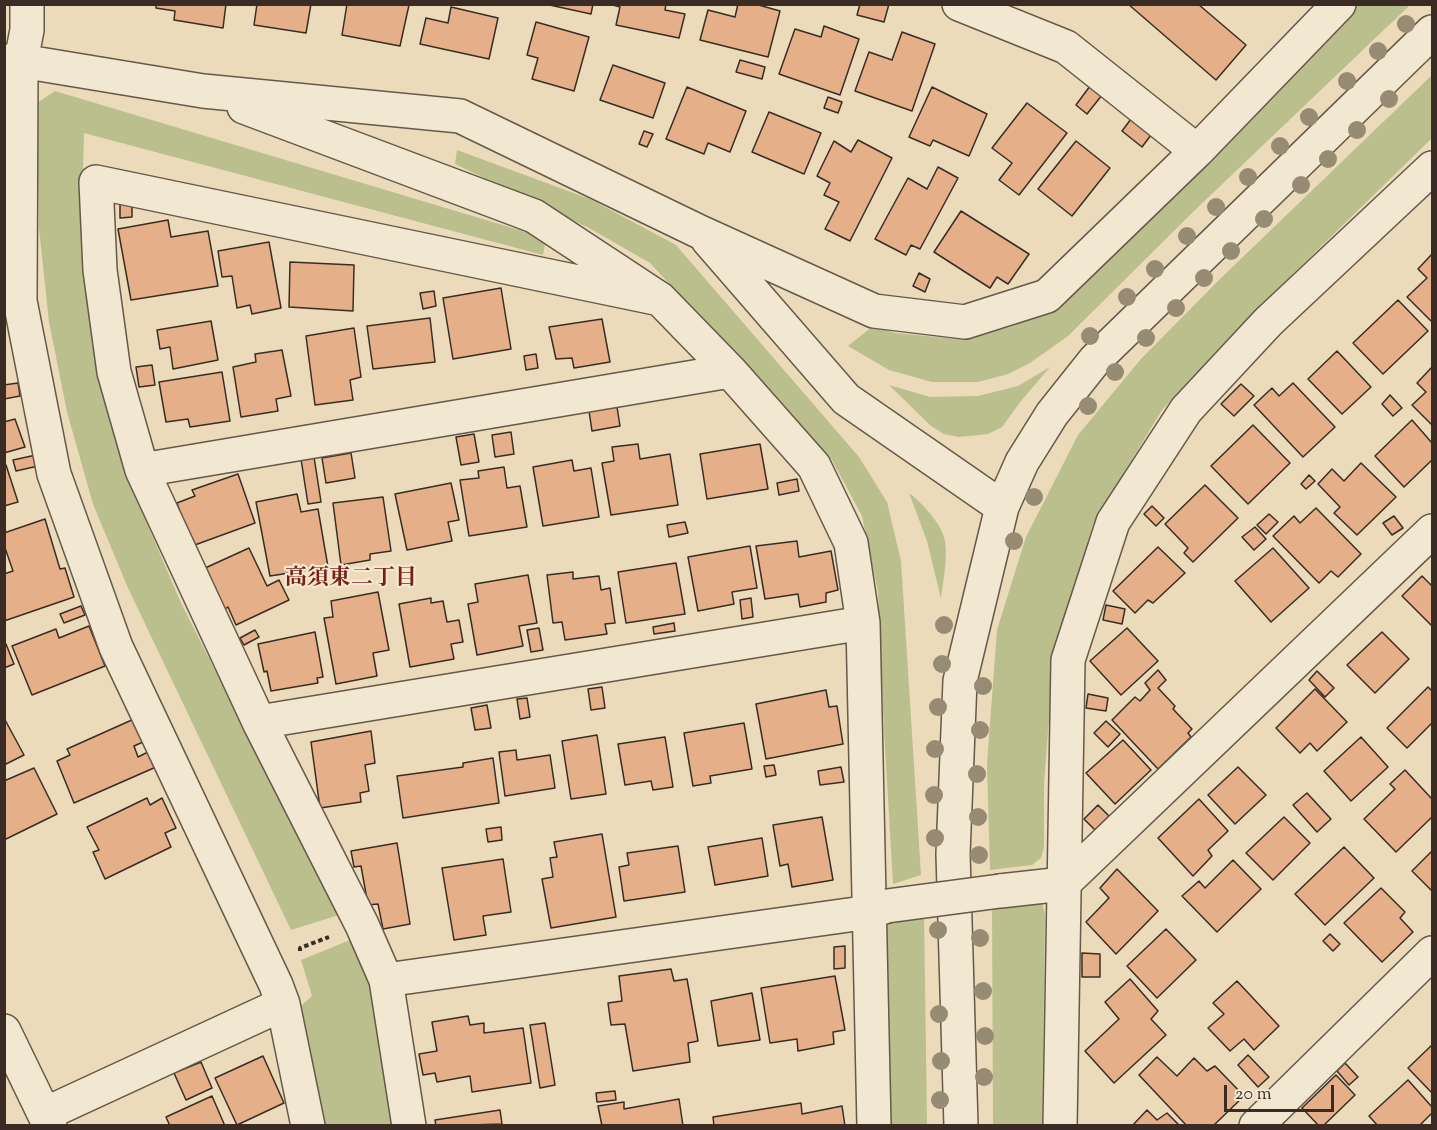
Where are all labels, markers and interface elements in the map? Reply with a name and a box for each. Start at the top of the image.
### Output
district label: 高須東二丁目 [285,567,417,593]
scale bar [1227,1073,1336,1111]
text: 20 m [1235,1082,1272,1108]

